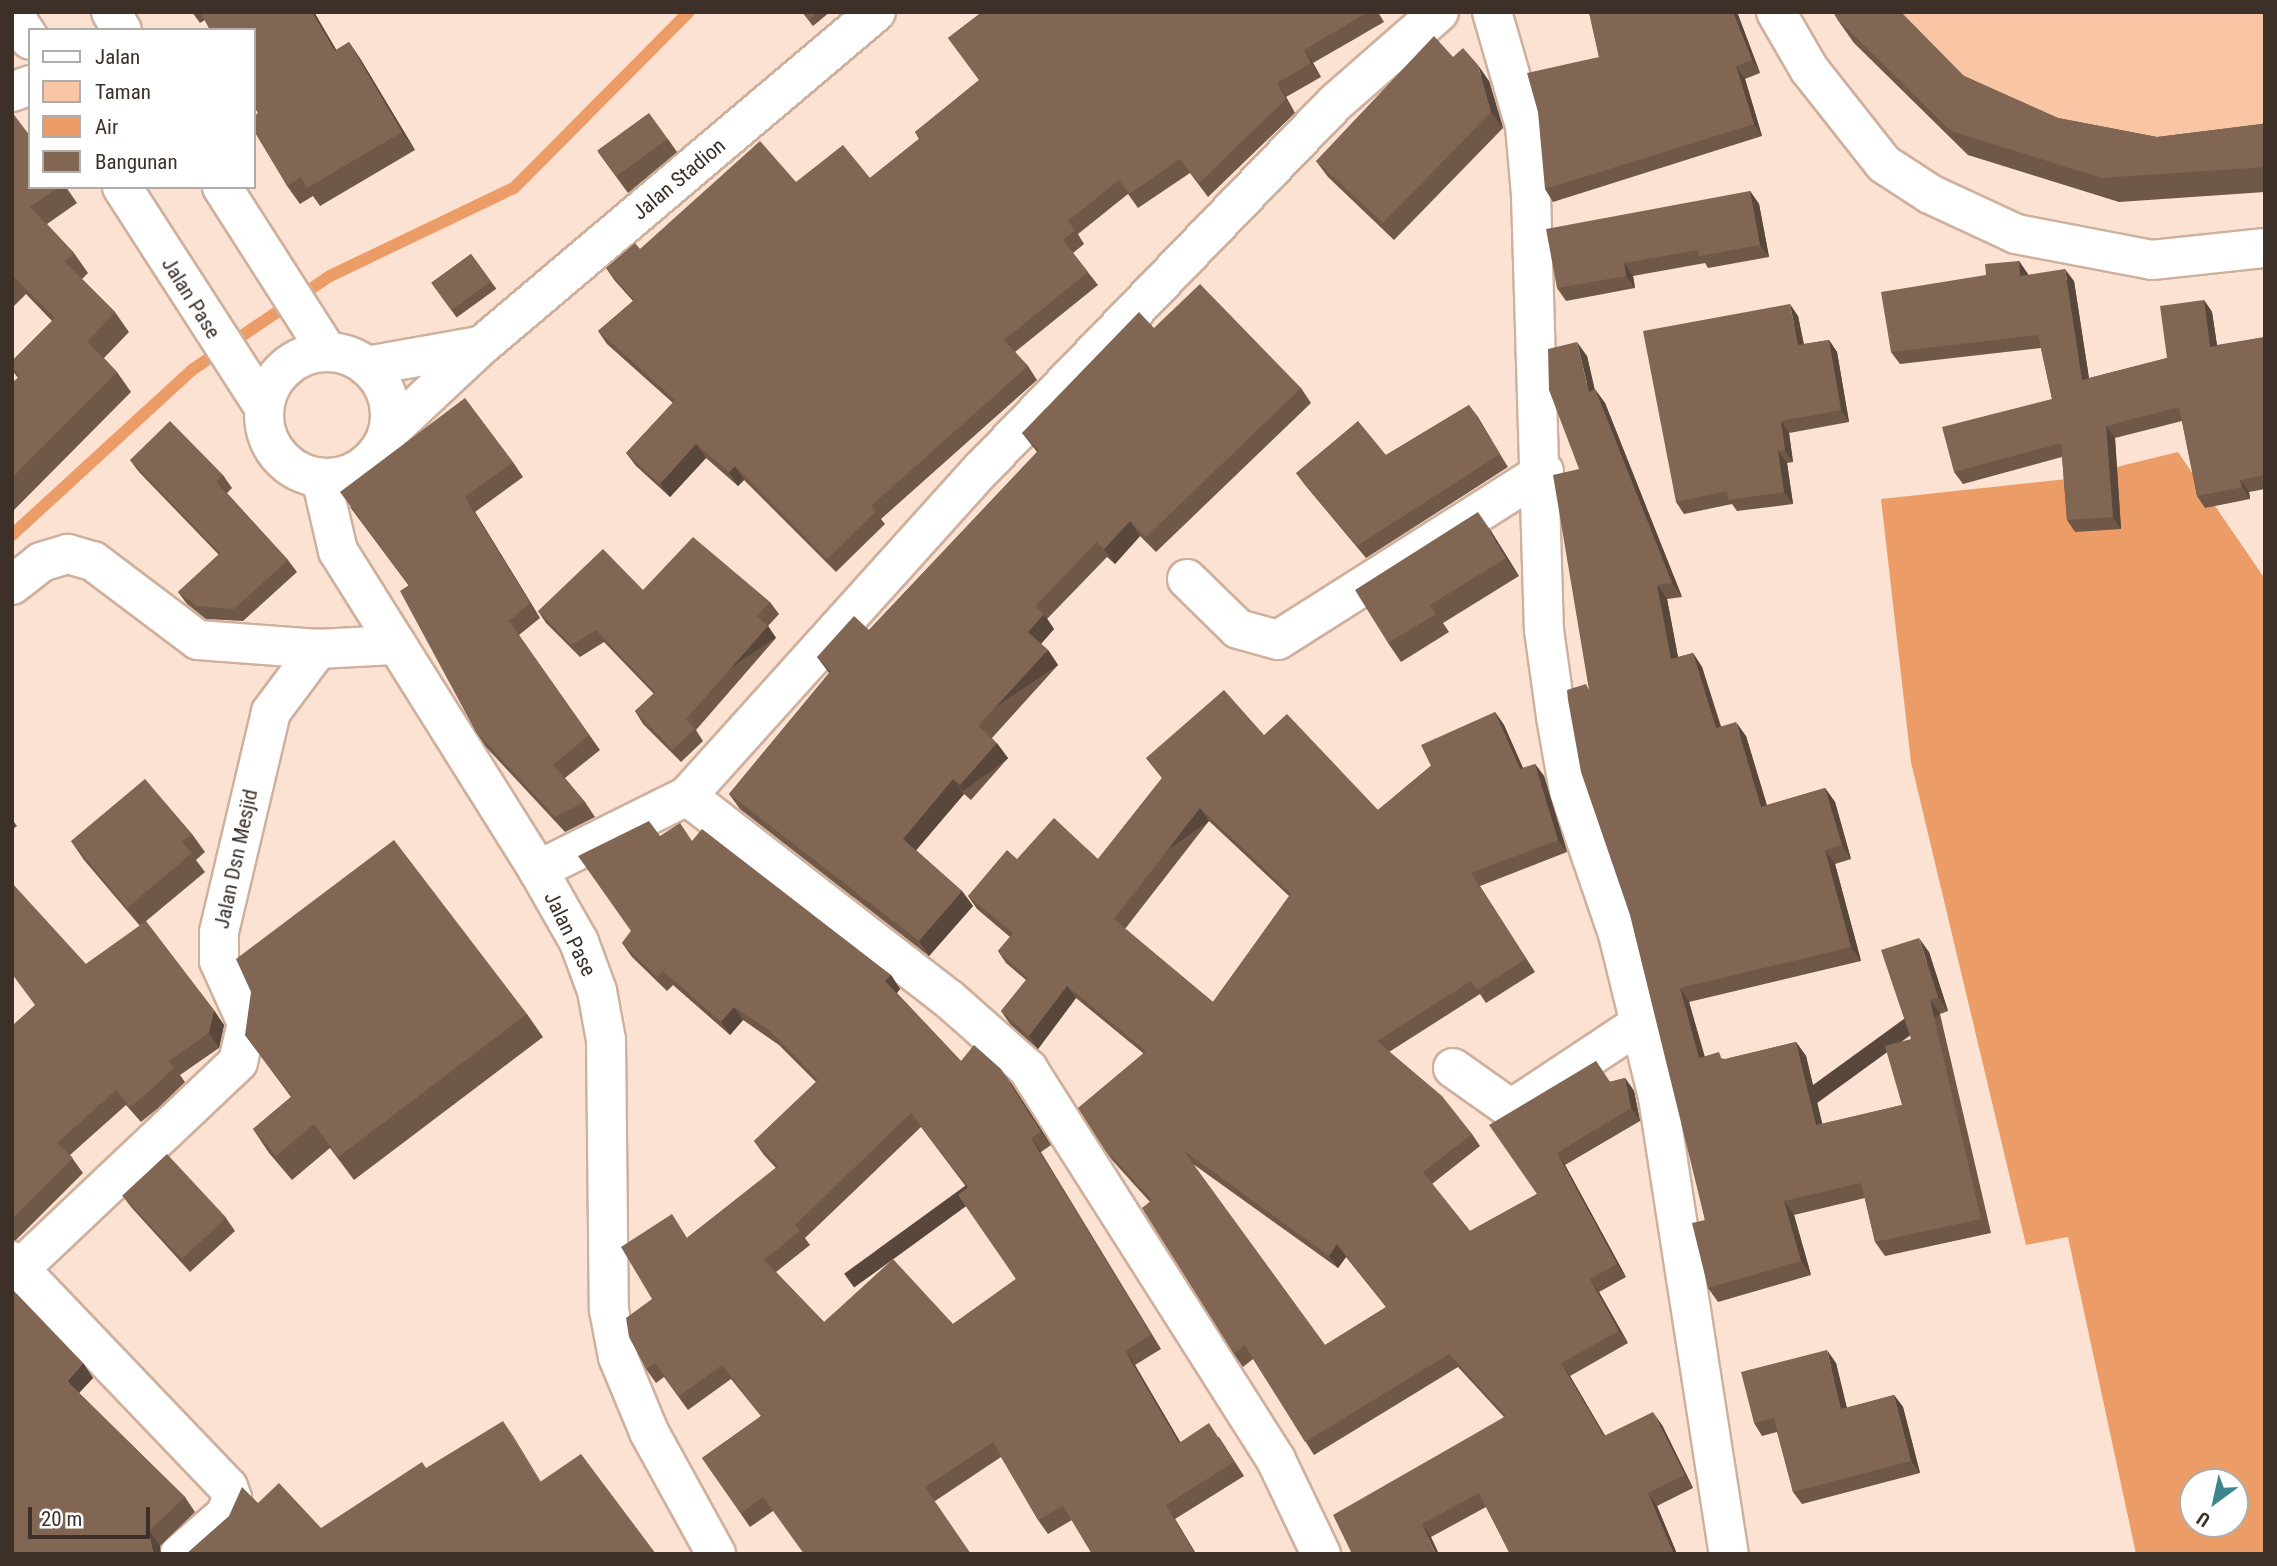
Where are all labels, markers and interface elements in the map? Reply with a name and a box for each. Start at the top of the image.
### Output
legend [28,28,256,189]
text: Jalan [95,45,140,69]
text: Taman [95,80,151,104]
text: Air [95,115,118,139]
street label: Jalan Stadion [628,133,730,225]
text: Bangunan [95,150,178,174]
street label: Jalan Pase [156,253,226,343]
street label: Jalan Dsn Mesjid [209,787,263,931]
street label: Jalan Pase [539,888,601,980]
north arrow [2179,1468,2249,1538]
scale bar [32,1492,154,1536]
text: 20 m [41,1507,82,1531]
text: U [2193,1507,2214,1532]

